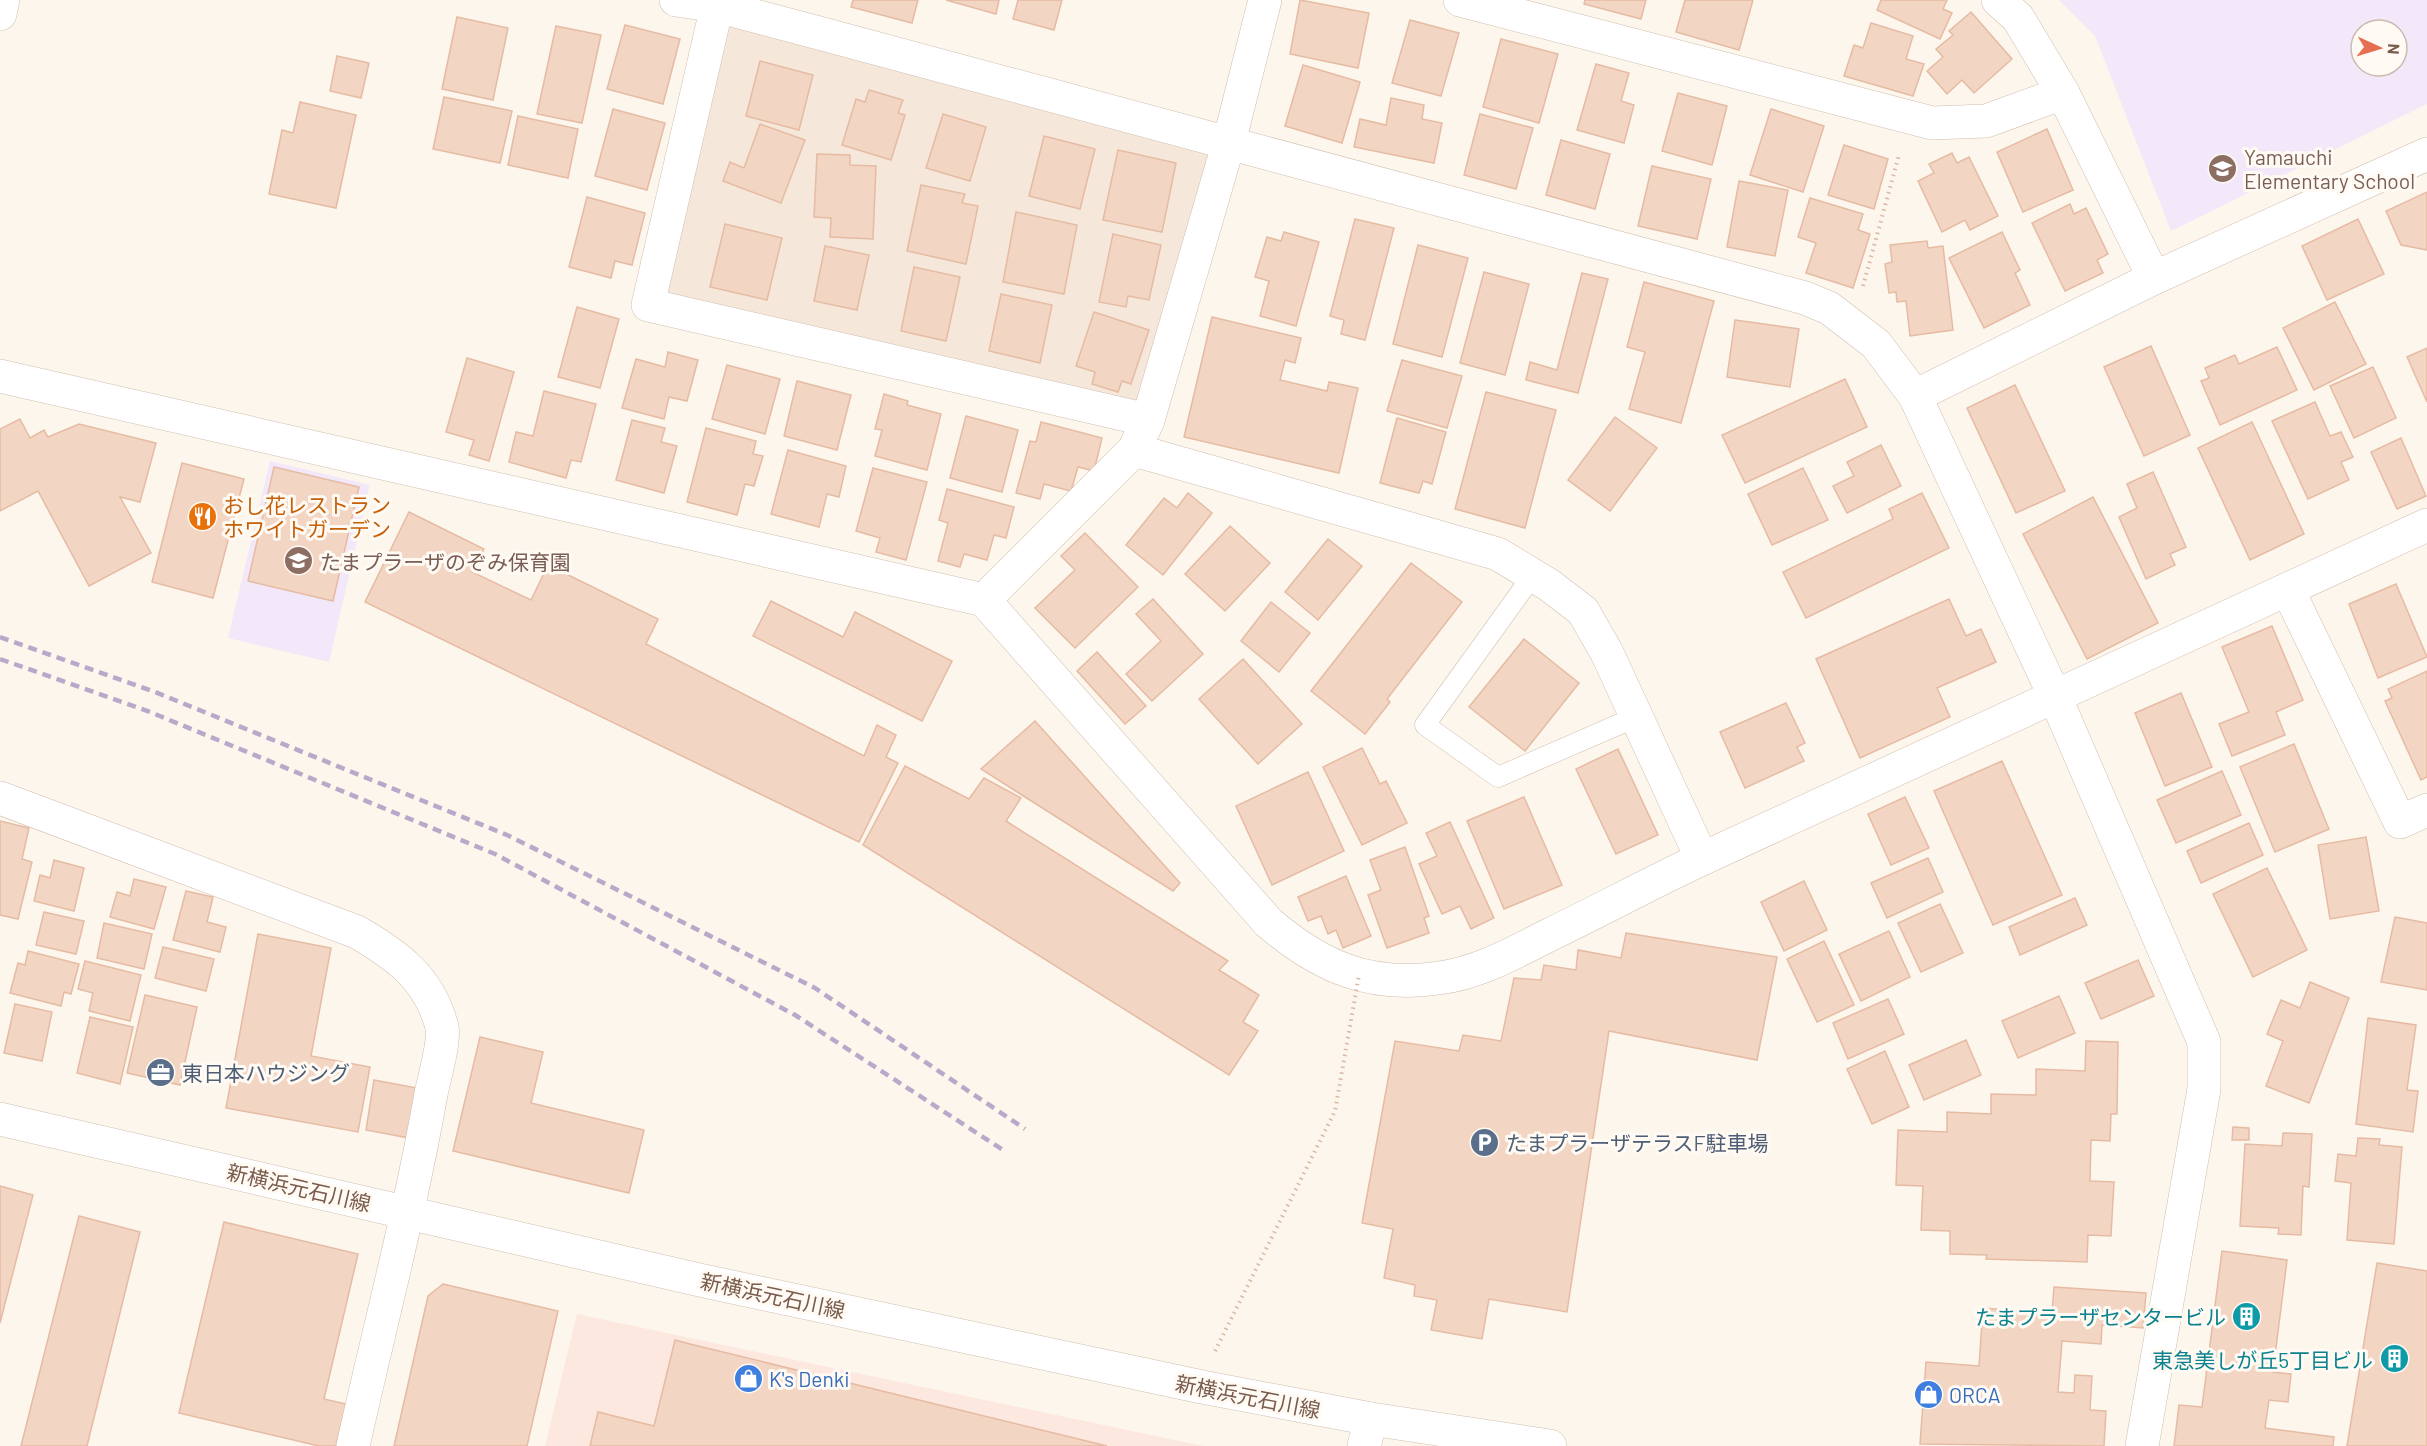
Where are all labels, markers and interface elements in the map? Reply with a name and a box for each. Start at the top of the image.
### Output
north arrow [2349,18,2409,78]
text: N [2385,43,2404,55]
place label: Yamauchi Elementary School [2244,144,2415,193]
school or university icon: Yamauchi Elementary School [2207,152,2239,184]
place label: おし花レストラン ホワイトガーデン [223,492,391,541]
restaurant icon: おし花レストラン ホワイトガーデン [186,500,218,532]
school or university icon: たまプラーザのぞみ保育園 [283,545,315,577]
place label: たまプラーザのぞみ保育園 [320,549,571,574]
office icon: 東日本ハウジング [145,1056,177,1088]
place label: 東日本ハウジング [182,1060,350,1085]
parking icon: たまプラーザテラスF駐車場 [1469,1126,1501,1158]
place label: たまプラーザテラスF駐車場 [1506,1130,1768,1155]
street label: 新横浜元石川線 [225,1158,373,1216]
street label: 新横浜元石川線 [699,1267,847,1323]
building icon: たまプラーザセンタービル [2231,1300,2263,1332]
place label: たまプラーザセンタービル [1975,1304,2226,1329]
building icon: 東急美しが丘5丁目ビル [2378,1343,2410,1375]
place label: 東急美しが丘5丁目ビル [2152,1347,2373,1372]
shop icon: K's Denki [732,1362,764,1394]
place label: K's Denki [769,1366,850,1391]
street label: 新横浜元石川線 [1173,1370,1323,1422]
shop icon: ORCA [1912,1378,1944,1410]
place label: ORCA [1949,1382,2001,1407]

